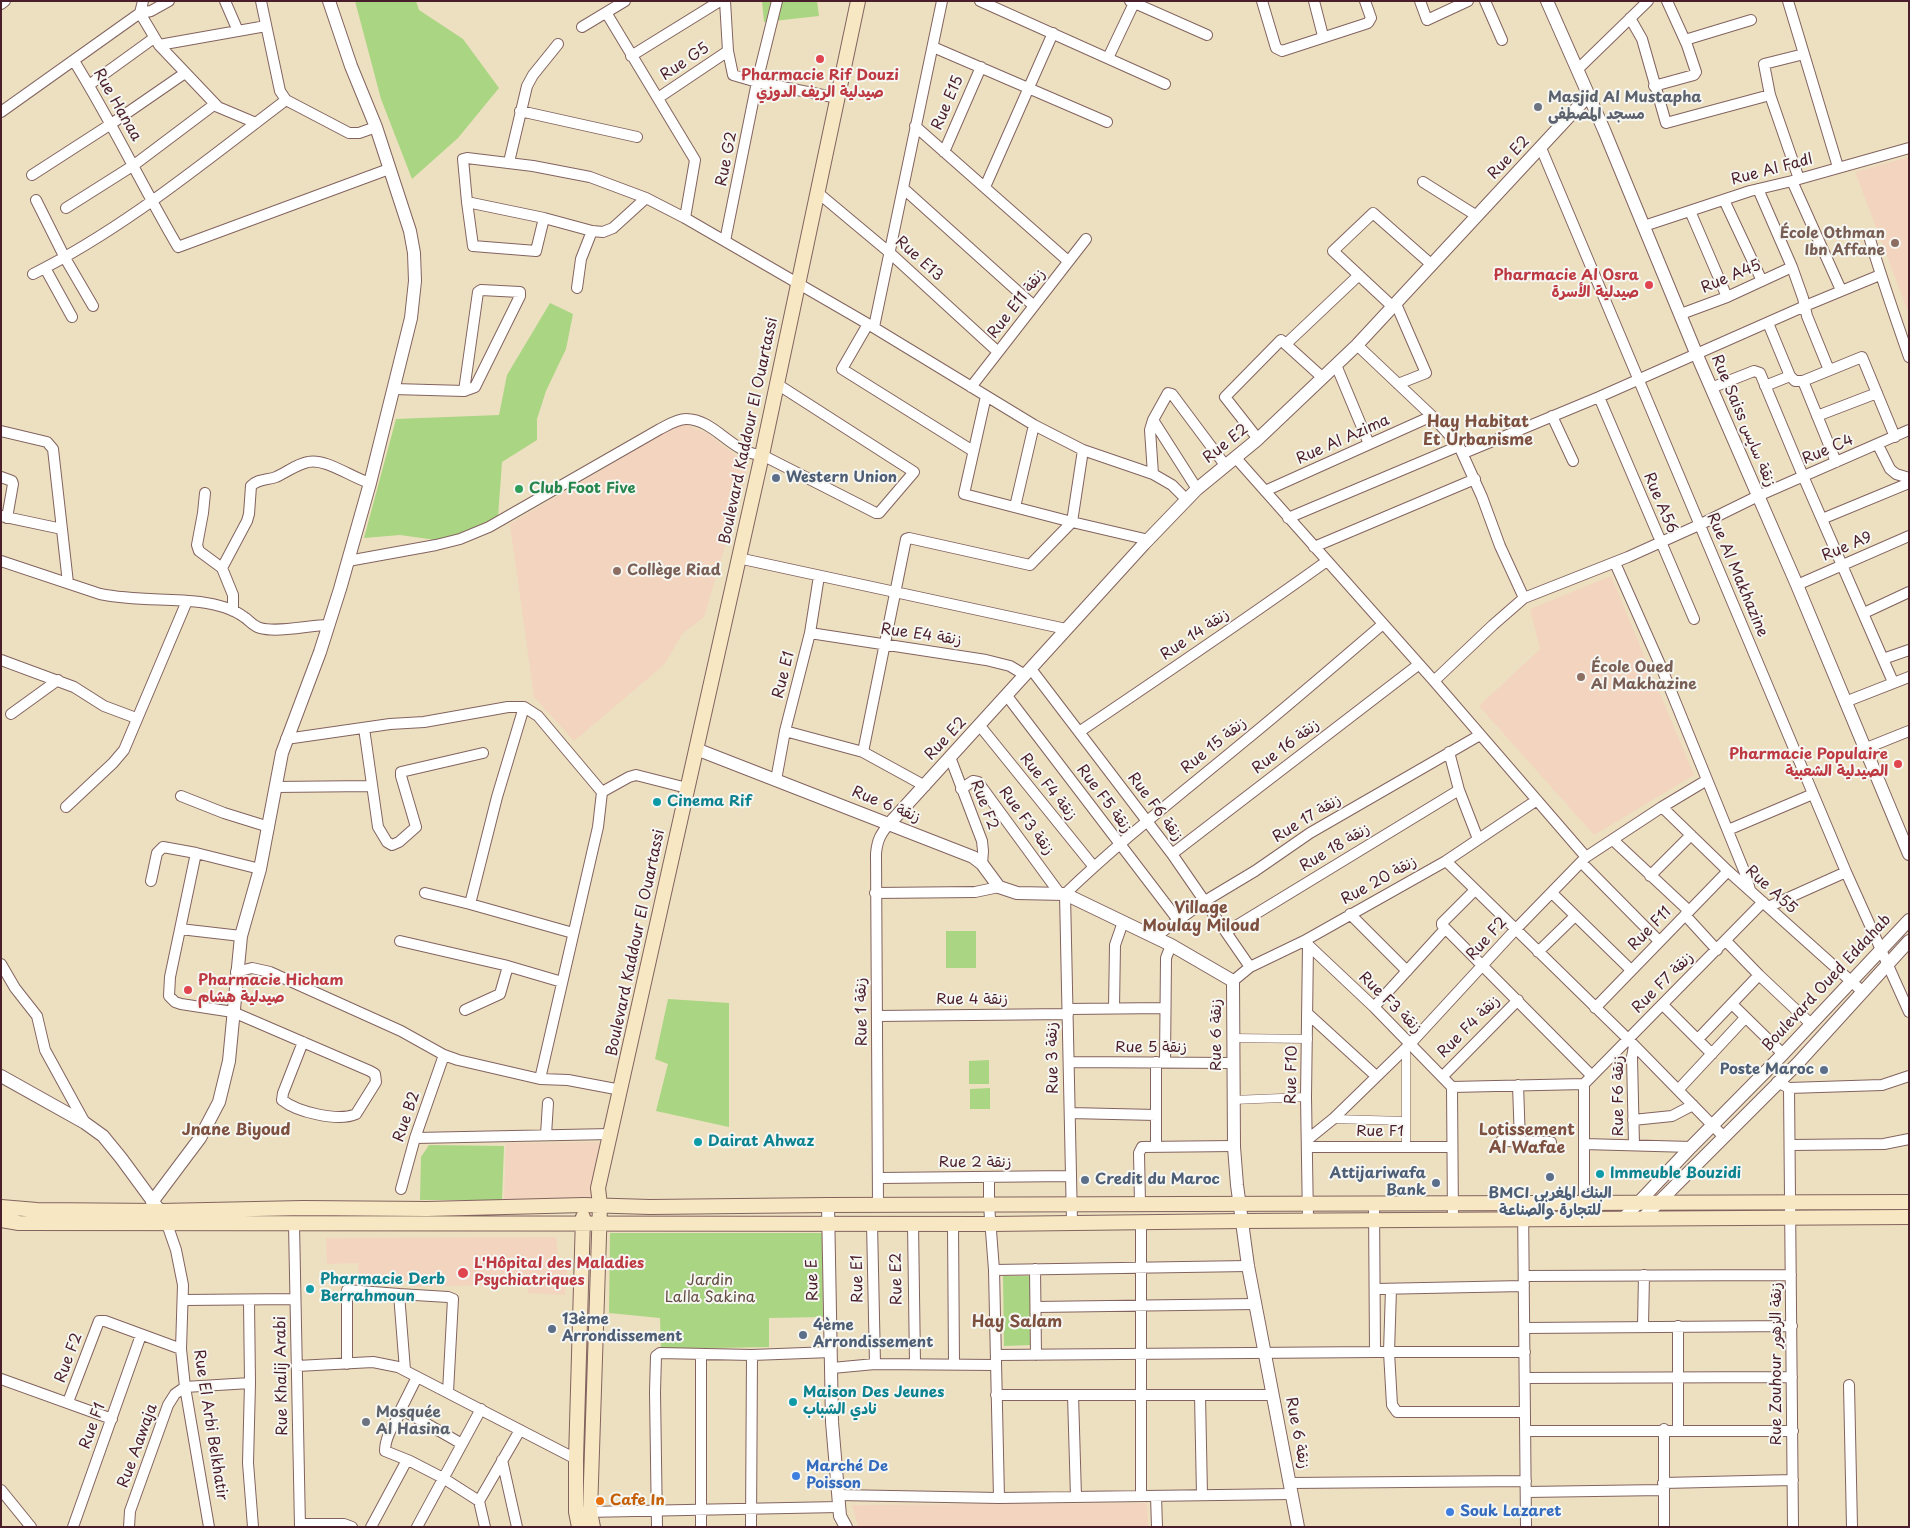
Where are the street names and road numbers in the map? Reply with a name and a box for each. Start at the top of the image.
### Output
street label: Rue G5 [657,39,713,85]
street label: Rue Hanaa [89,65,145,145]
street label: Rue E15 [928,73,968,133]
street label: Rue G2 [713,130,741,188]
street label: Rue E2 [1484,133,1534,183]
street label: Rue Al Fadl [1729,150,1815,190]
street label: Rue E13 [891,233,947,285]
street label: Rue A45 [1698,256,1764,298]
street label: Rue E11 زنقة [984,266,1050,342]
street label: Boulevard Kaddour El Ouartassi [716,316,782,546]
street label: Rue Saiss زنقة سايس [1707,352,1779,490]
street label: Rue Al Azima [1294,411,1392,469]
street label: Rue E2 [1200,420,1252,468]
street label: Rue C4 [1800,431,1856,469]
street label: Rue A56 [1639,470,1681,536]
street label: Rue Al Makhazine [1703,510,1771,640]
street label: Rue A9 [1819,528,1875,566]
street label: Rue 14 زنقة [1157,605,1233,665]
street label: Rue E4 زنقة [879,620,963,650]
street label: Rue E1 [769,650,799,700]
street label: Rue E2 [921,714,971,764]
street label: Rue 15 زنقة [1178,714,1250,778]
street label: Rue 16 زنقة [1249,716,1323,778]
street label: Rue F4 زنقة [1016,750,1080,824]
street label: Rue F5 زنقة [1072,761,1136,837]
street label: Rue F6 زنقة [1123,769,1187,845]
street label: Rue F2 [966,778,1002,832]
street label: Rue 6 زنقة [849,783,923,827]
street label: Rue F3 زنقة [995,783,1057,859]
street label: Rue 17 زنقة [1270,791,1344,847]
street label: Rue 18 زنقة [1297,820,1373,876]
street label: Boulevard Kaddour El Ouartassi [603,828,669,1058]
street label: Rue 20 زنقة [1338,853,1420,909]
street label: Rue A55 [1741,862,1801,918]
street label: Rue F11 [1625,903,1675,955]
street label: Boulevard Oued Eddahab [1759,911,1895,1055]
street label: Rue F2 [1463,914,1511,964]
street label: Rue F7 زنقة [1629,949,1697,1017]
street label: Rue F3 زنقة [1355,968,1425,1038]
street label: Rue 1 زنقة [852,977,872,1047]
street label: Rue 4 زنقة [936,991,1008,1009]
street label: Rue F4 زنقة [1434,992,1504,1062]
street label: Rue 6 زنقة [1208,999,1226,1071]
street label: Rue 3 زنقة [1043,1022,1063,1094]
street label: Rue 5 زنقة [1115,1039,1187,1057]
street label: Rue F10 [1282,1045,1302,1105]
street label: Rue F6 زنقة [1610,1056,1628,1136]
street label: Rue B2 [390,1089,424,1145]
street label: Rue F1 [1356,1123,1404,1141]
street label: Rue 2 زنقة [939,1154,1011,1172]
street label: Rue E2 [888,1252,906,1306]
street label: Rue E1 [849,1255,867,1303]
street label: Rue E [803,1259,823,1301]
street label: Rue Zouhour زنقة الزهور [1768,1282,1786,1446]
street label: Rue Khalij Arabi [272,1316,292,1436]
street label: Rue F2 [52,1331,86,1385]
street label: Rue El Arbi Belkhatir [189,1348,231,1502]
street label: Rue 6 زنقة [1281,1396,1313,1470]
street label: Rue F1 [76,1400,110,1452]
street label: Rue Aawaja [114,1401,162,1491]

